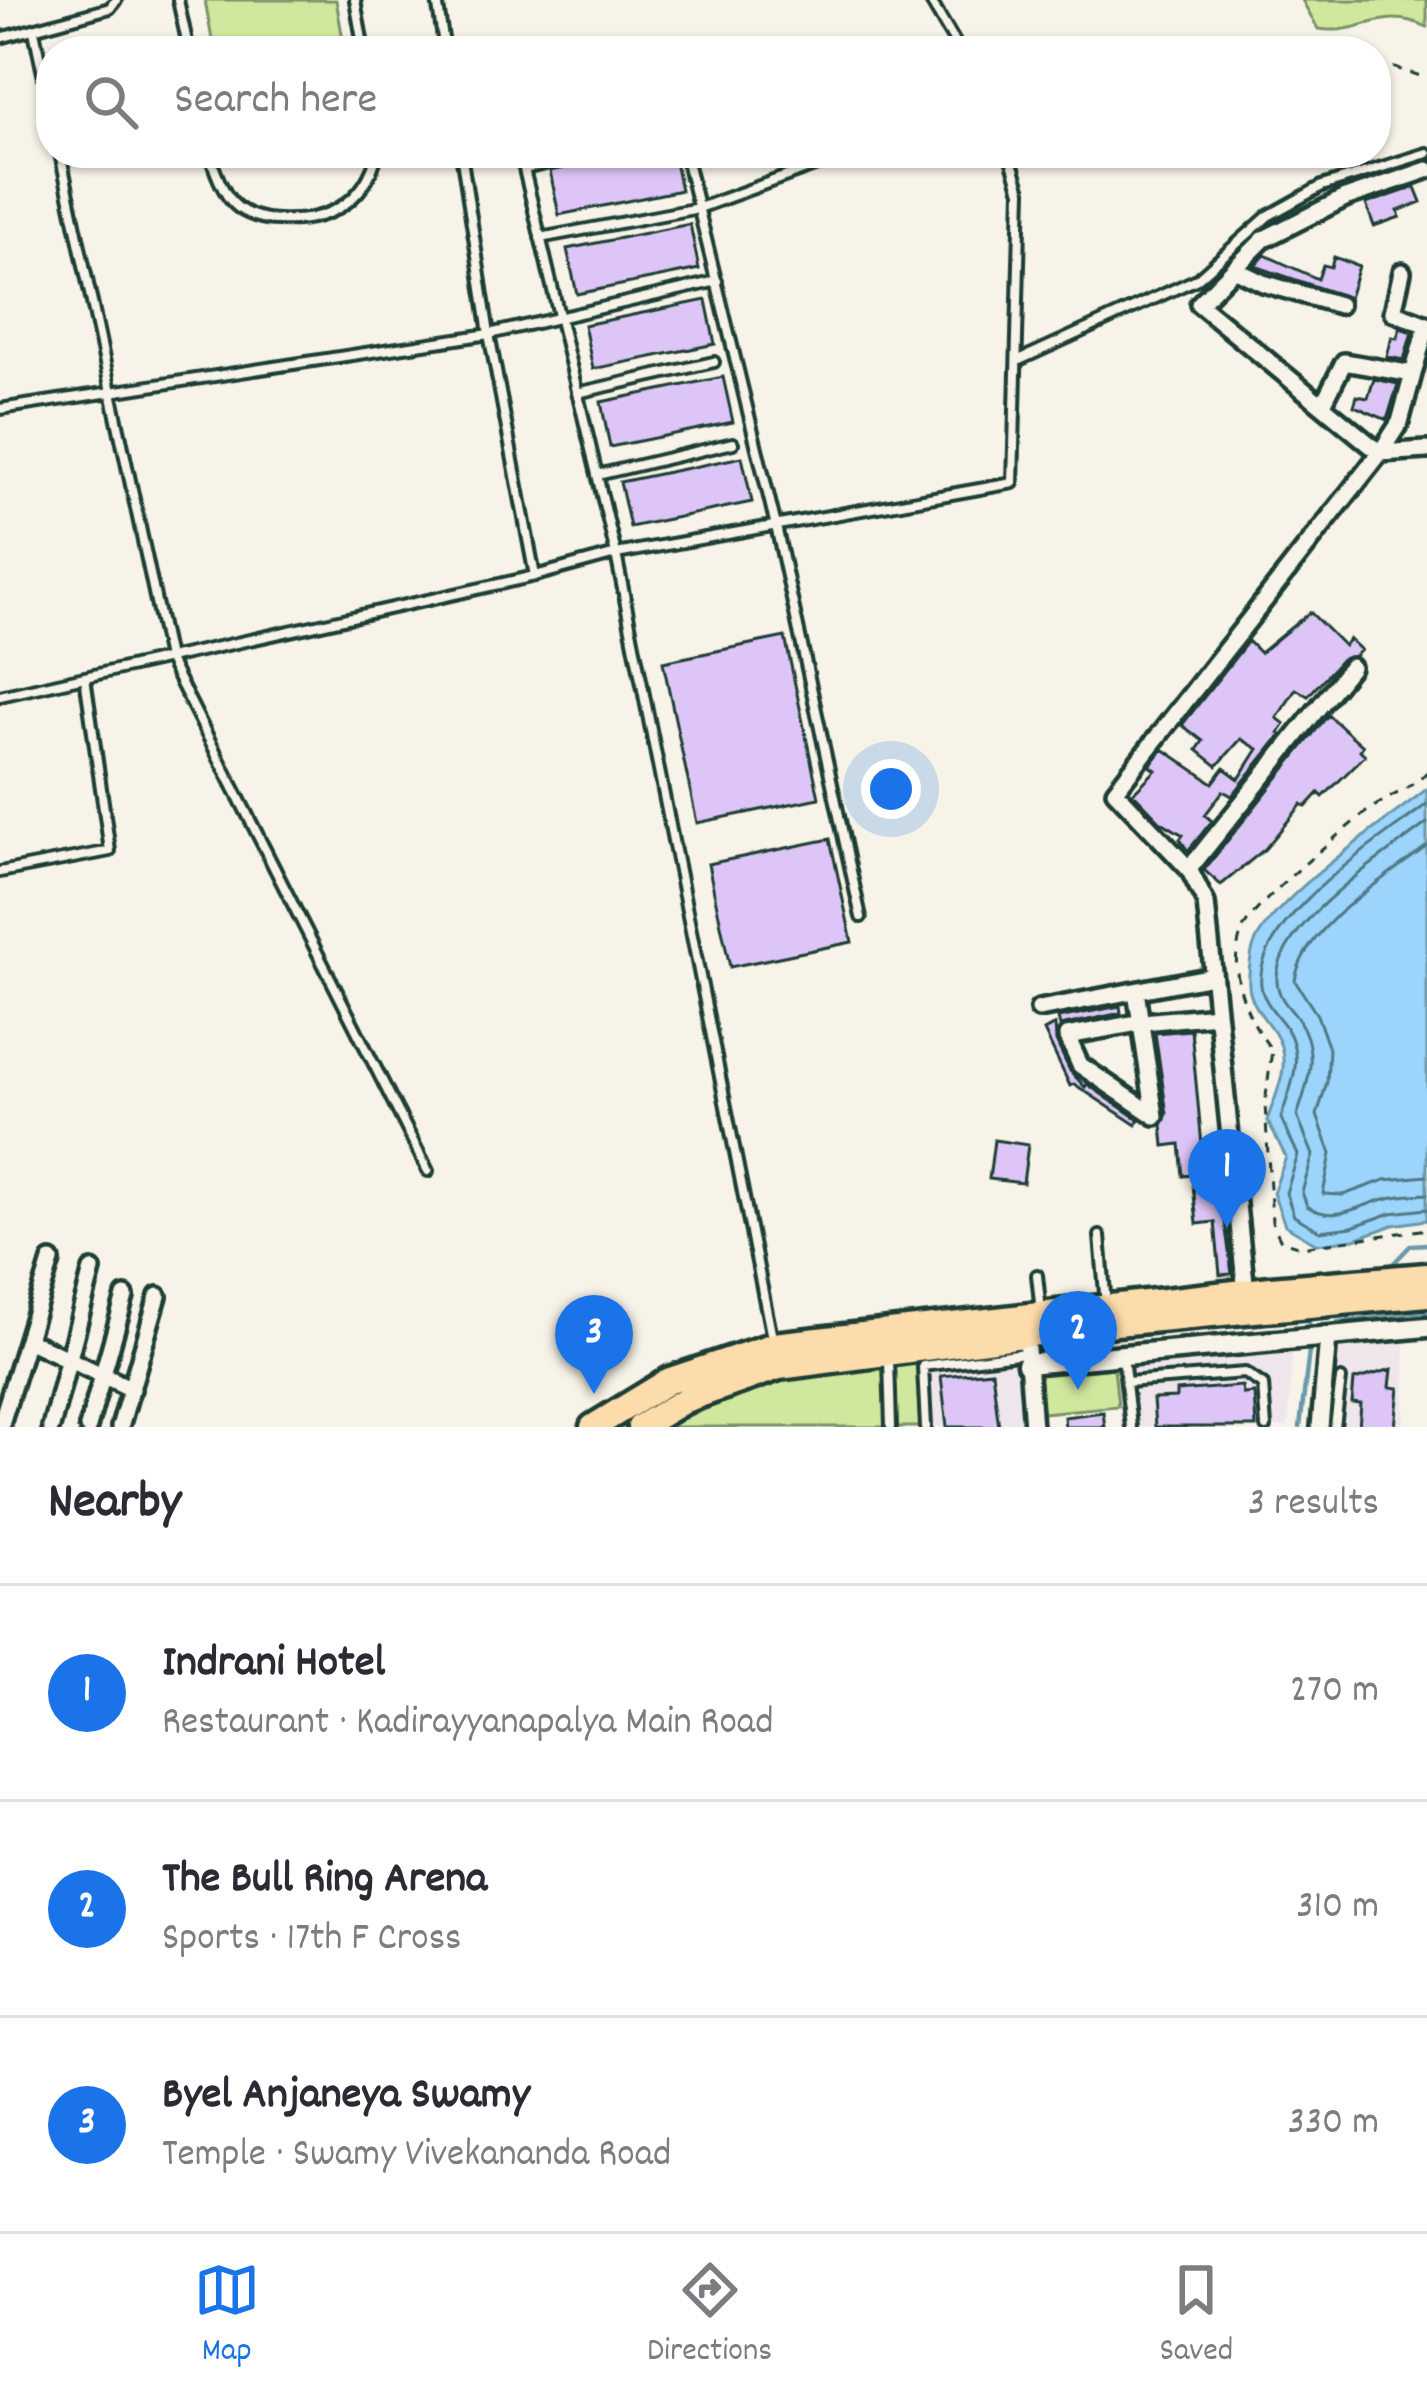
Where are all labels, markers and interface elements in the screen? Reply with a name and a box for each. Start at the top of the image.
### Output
search box [36,36,1391,168]
icon: search [78,69,144,135]
text: Search here [174,70,377,134]
your location [861,759,921,819]
pin: 1 [1188,1129,1266,1228]
pin: 2 [1039,1291,1117,1390]
pin: 3 [555,1295,633,1394]
text: Nearby [48,1469,181,1541]
text: 3 results [1248,1478,1379,1533]
text: Indrani Hotel [162,1633,385,1697]
text: 1 [83,1665,91,1720]
text: 270 m [1290,1665,1379,1720]
text: Restaurant · Kadirayyanapalya Main Road [162,1697,773,1752]
text: The Bull Ring Arena [162,1849,487,1913]
text: 2 [78,1881,96,1936]
text: 310 m [1296,1881,1379,1936]
text: Sports · 17th F Cross [162,1913,462,1968]
text: Byel Anjaneya Swamy [162,2065,530,2129]
text: 3 [78,2097,96,2152]
text: 330 m [1287,2097,1379,2152]
text: Temple · Swamy Vivekananda Road [162,2129,671,2184]
tab: Map [194,2257,260,2376]
tab: Directions [647,2257,772,2376]
tab: Saved [1160,2257,1233,2376]

